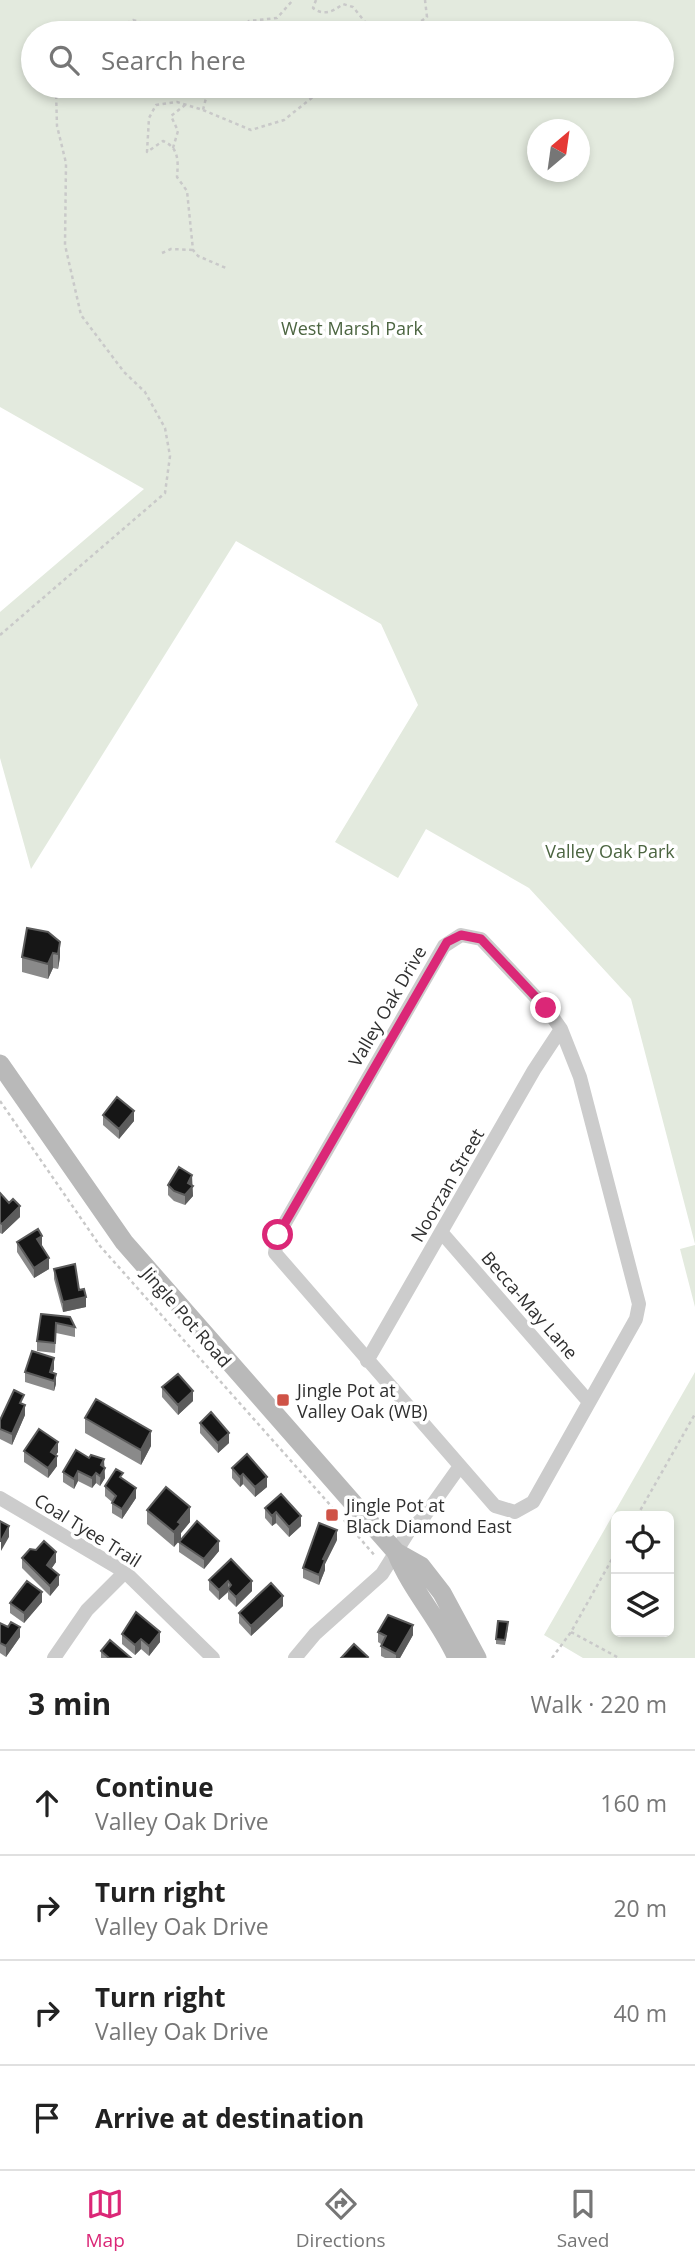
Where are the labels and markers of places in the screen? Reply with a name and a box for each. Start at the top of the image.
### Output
place label: Jingle Pot at Valley Oak (WB) [295,1378,428,1423]
marker: Jingle Pot at Valley Oak (WB) [275,1392,291,1408]
place label: Jingle Pot at Black Diamond East [344,1493,512,1538]
marker: Jingle Pot at Black Diamond East [324,1507,340,1523]

